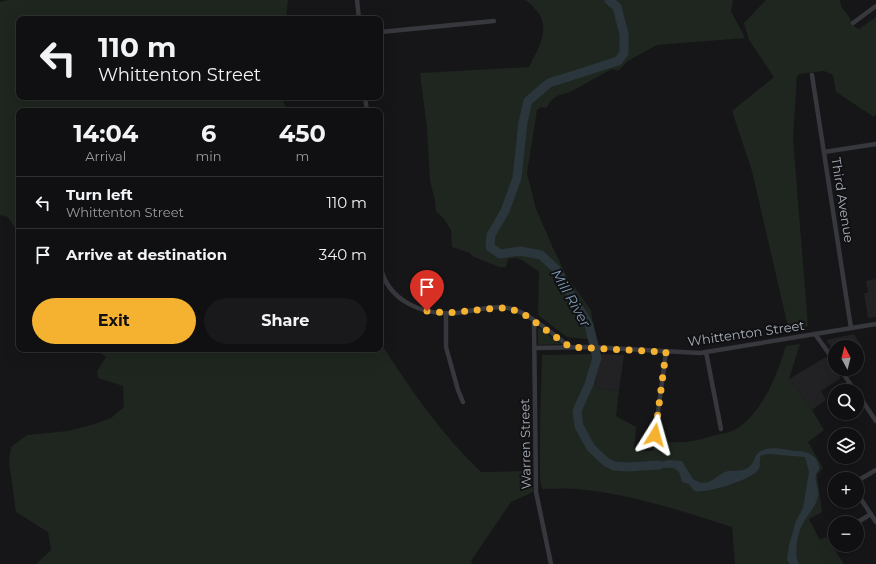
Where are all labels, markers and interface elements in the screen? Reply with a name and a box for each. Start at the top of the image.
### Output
text: 110 m [98,30,176,64]
icon: left [32,32,84,84]
text: Whittenton Street [98,64,261,86]
text: 14:04 [73,119,138,148]
text: 6 [201,119,216,148]
text: 450 [279,119,326,148]
text: Arrival [85,148,126,164]
text: min [196,148,222,164]
text: m [295,148,309,164]
street label: Third Avenue [828,156,858,244]
text: Turn left [66,185,133,204]
icon: left [32,192,54,214]
text: 110 m [326,193,367,212]
text: Whittenton Street [66,204,184,220]
icon: arrive [32,244,54,266]
text: Arrive at destination [66,245,227,264]
text: 340 m [319,245,367,264]
water label: Mill River [547,266,595,330]
pin [410,270,444,311]
icon: arrive [416,276,438,298]
button: Exit [32,298,196,344]
button: Share [204,298,367,344]
street label: Whittenton Street [687,317,805,349]
north arrow [828,340,864,376]
map controls [828,340,864,552]
button: search [828,384,864,420]
street label: Warren Street [516,398,534,490]
position arrow [634,414,676,456]
button: layers [828,428,864,464]
button: + [828,472,864,508]
button: − [828,516,864,552]

